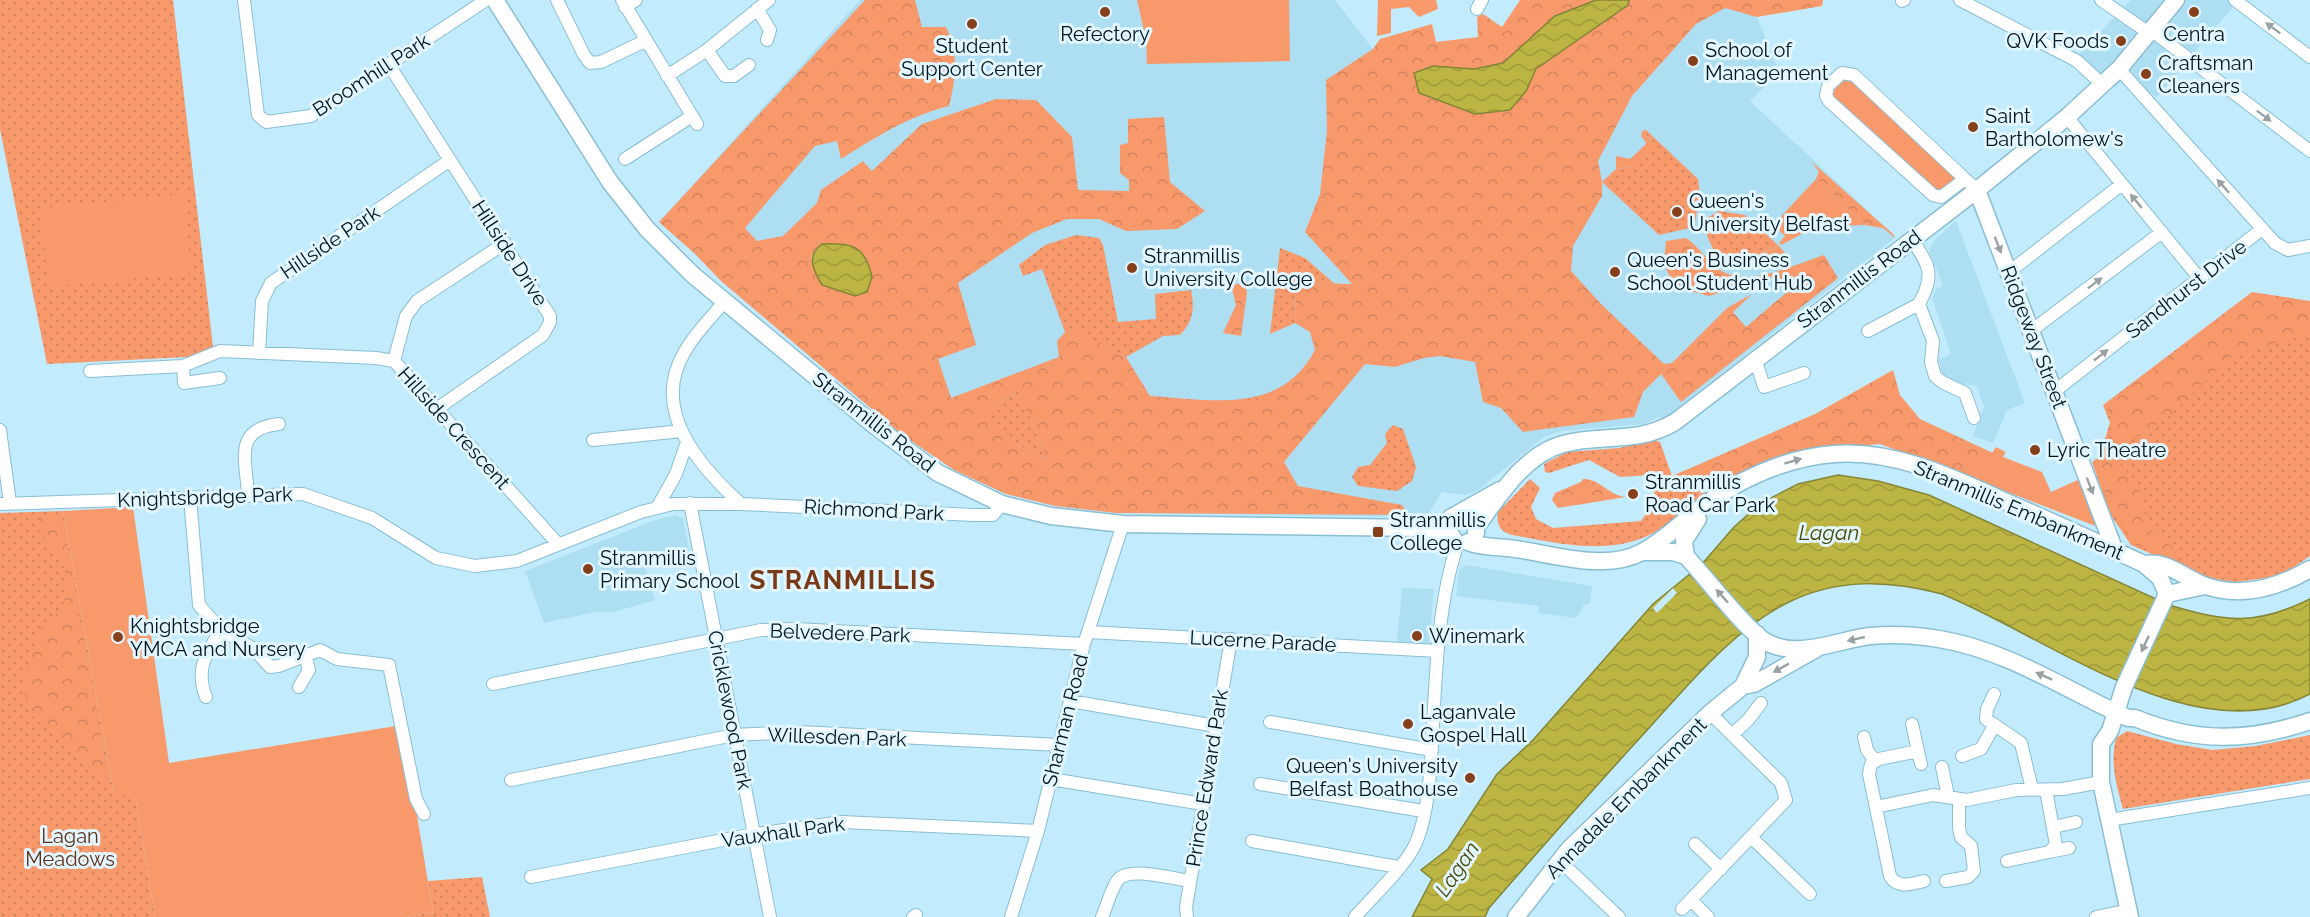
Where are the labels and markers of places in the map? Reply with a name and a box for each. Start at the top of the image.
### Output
marker: Refectory [1098,5,1112,19]
marker: Centra [2187,5,2201,19]
marker: Student Support Center [965,17,979,31]
place label: Refectory [1060,22,1150,46]
place label: Centra [2163,22,2225,46]
place label: QVK Foods [2006,29,2109,53]
place label: Student Support Center [901,34,1043,81]
marker: QVK Foods [2114,34,2128,48]
place label: School of Management [1705,38,1829,85]
place label: Craftsman Cleaners [2158,51,2253,98]
marker: School of Management [1686,54,1700,68]
marker: Craftsman Cleaners [2139,67,2153,81]
place label: Saint Bartholomew's [1985,104,2123,151]
marker: Saint Bartholomew's [1966,120,1980,134]
place label: Queen's University Belfast [1689,189,1850,236]
marker: Queen's University Belfast [1670,205,1684,219]
place label: Stranmillis University College [1144,244,1313,291]
place label: Queen's Business School Student Hub [1627,248,1813,295]
marker: Stranmillis University College [1125,261,1139,275]
marker: Queen's Business School Student Hub [1608,265,1622,279]
place label: Lyric Theatre [2047,438,2167,462]
marker: Lyric Theatre [2028,443,2042,457]
place label: Stranmillis Road Car Park [1645,470,1776,517]
marker: Stranmillis Road Car Park [1626,487,1640,501]
place label: Stranmillis College [1390,508,1486,555]
marker: Stranmillis College [1371,525,1385,539]
place label: Stranmillis Primary School [600,546,740,593]
marker: Stranmillis Primary School [581,562,595,576]
place label: Knightsbridge YMCA and Nursery [130,614,306,661]
place label: Winemark [1429,624,1525,648]
marker: Winemark [1410,629,1424,643]
marker: Knightsbridge YMCA and Nursery [111,630,125,644]
place label: Laganvale Gospel Hall [1420,700,1527,747]
marker: Laganvale Gospel Hall [1401,717,1415,731]
place label: Queen's University Belfast Boathouse [1286,754,1458,801]
marker: Queen's University Belfast Boathouse [1463,771,1477,785]

